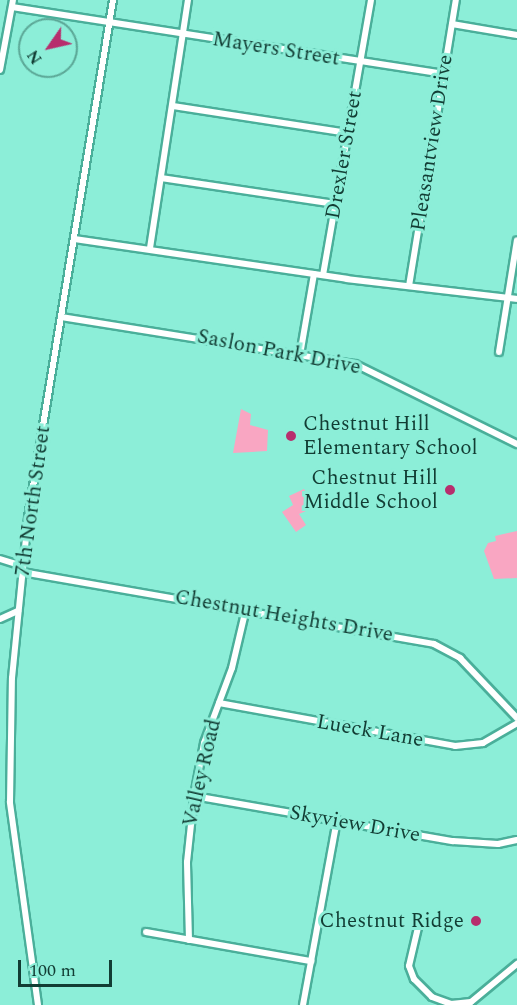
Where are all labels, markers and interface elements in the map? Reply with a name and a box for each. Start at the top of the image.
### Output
north arrow [18,18,78,78]
street label: Mayers Street [211,27,341,71]
text: N [21,45,48,69]
street label: Pleasantview Drive [406,53,458,233]
street label: Drexler Street [320,89,368,221]
street label: Saslon Park Drive [195,324,363,380]
place label: Chestnut Hill Elementary School [303,411,478,461]
street label: 7th North Street [10,424,56,578]
marker: Chestnut Hill Elementary School [284,429,298,443]
place label: Chestnut Hill Middle School [303,465,438,515]
marker: Chestnut Hill Middle School [443,483,457,497]
street label: Chestnut Heights Drive [173,584,395,648]
street label: Lueck Lane [315,709,425,753]
street label: Valley Road [177,717,227,829]
street label: Skyview Drive [288,800,422,848]
place label: Chestnut Ridge [320,908,464,934]
marker: Chestnut Ridge [469,914,483,928]
scale bar [21,948,116,986]
text: 100 m [29,957,76,984]

